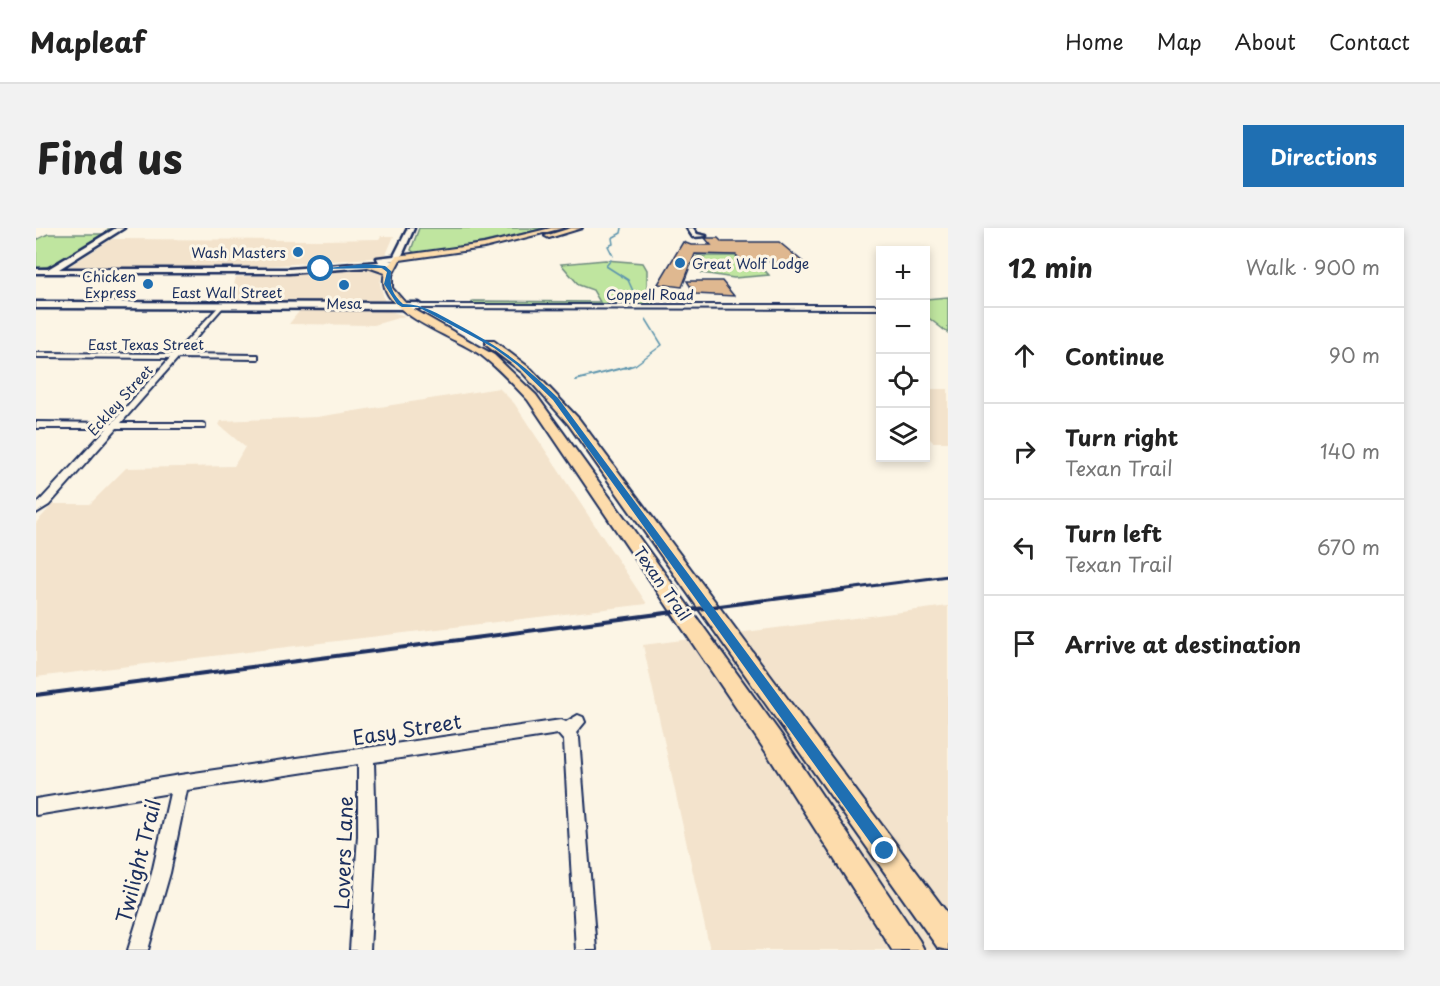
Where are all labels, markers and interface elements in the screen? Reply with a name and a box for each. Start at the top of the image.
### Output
text: Mapleaf [30,20,146,63]
text: Home [1065,25,1124,57]
text: Map [1157,25,1202,57]
text: About [1235,25,1296,57]
text: Contact [1329,25,1410,57]
text: Find us [36,125,183,188]
button: Directions [1243,125,1404,187]
place label: Wash Masters [191,242,286,263]
marker: Wash Masters [291,245,305,259]
map controls [876,246,930,462]
button: + [876,246,930,300]
text: 12 min [1008,248,1093,287]
text: Walk · 900 m [1246,252,1380,282]
place label: Great Wolf Lodge [692,253,809,274]
route start [307,255,333,281]
marker: Great Wolf Lodge [673,256,687,270]
place label: Chicken Express [82,266,136,303]
marker: Chicken Express [141,277,155,291]
marker: Mesa [337,278,351,292]
street label: East Wall Street [172,282,283,303]
street label: Coppell Road [606,284,694,305]
place label: Mesa [326,293,362,314]
button: − [876,300,930,354]
street label: East Texas Street [88,334,204,355]
icon: ahead [1008,339,1041,372]
text: Continue [1065,339,1164,372]
text: 90 m [1329,340,1380,370]
button: locate [876,354,930,408]
street label: Eckley Street [82,360,158,440]
button: layers [876,408,930,462]
text: Turn right [1065,420,1178,453]
icon: right [1008,435,1041,468]
text: 140 m [1320,436,1380,466]
text: Texan Trail [1065,453,1173,483]
text: Turn left [1065,516,1162,549]
icon: left [1008,531,1041,564]
text: 670 m [1317,532,1380,562]
street label: Texan Trail [628,541,698,625]
text: Texan Trail [1065,549,1173,579]
icon: arrive [1008,627,1041,660]
text: Arrive at destination [1065,627,1301,660]
street label: Easy Street [350,706,464,752]
street label: Twilight Trail [108,796,168,926]
street label: Lovers Lane [326,796,360,910]
route end [871,837,897,863]

